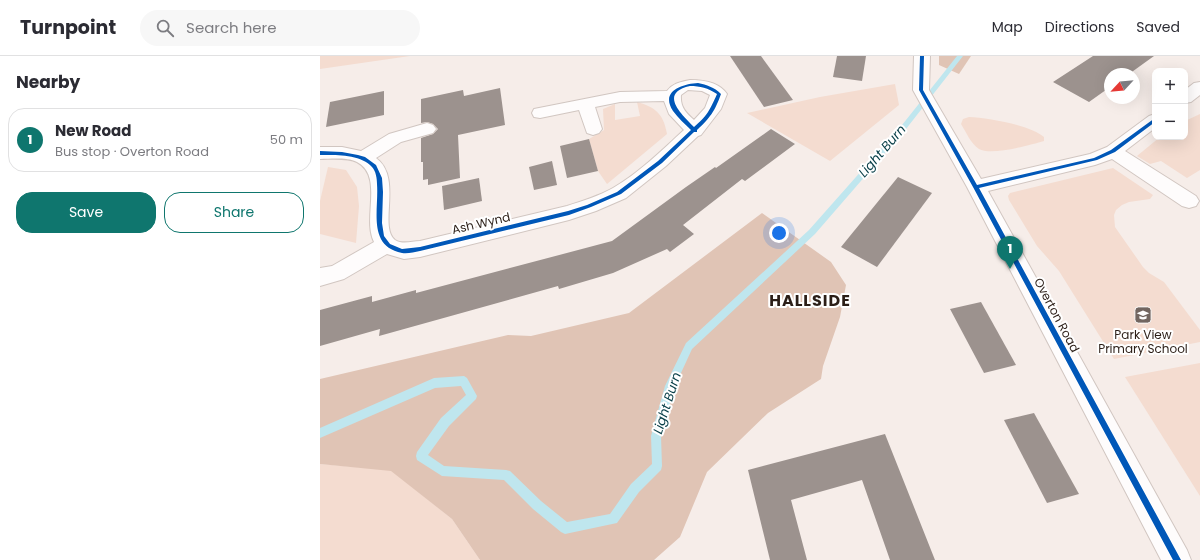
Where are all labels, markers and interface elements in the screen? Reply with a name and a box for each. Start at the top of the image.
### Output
search box [140,10,420,46]
text: Turnpoint [20,14,116,41]
icon: search [154,17,176,39]
text: Search here [186,17,276,38]
text: Map [992,17,1023,37]
text: Directions [1045,17,1114,37]
text: Saved [1136,17,1180,37]
north arrow [1104,68,1140,104]
map controls [1152,68,1188,140]
button: + [1152,68,1188,104]
text: Nearby [16,70,80,94]
button: − [1152,104,1188,140]
text: New Road [55,120,131,141]
water label: Light Burn [854,121,910,181]
text: 1 [28,130,32,149]
text: 50 m [270,130,303,149]
text: Bus stop · Overton Road [55,142,209,161]
button: Save [16,192,156,233]
button: Share [164,192,304,233]
street label: Ash Wynd [450,208,512,238]
your location [769,223,789,243]
pin: 1 [997,236,1023,269]
street label: Overton Road [1030,275,1084,355]
district label: HALLSIDE [769,289,851,312]
school or university icon: Park View Primary School [1133,305,1153,325]
place label: Park View Primary School [1098,326,1188,357]
water label: Light Burn [648,370,686,436]

